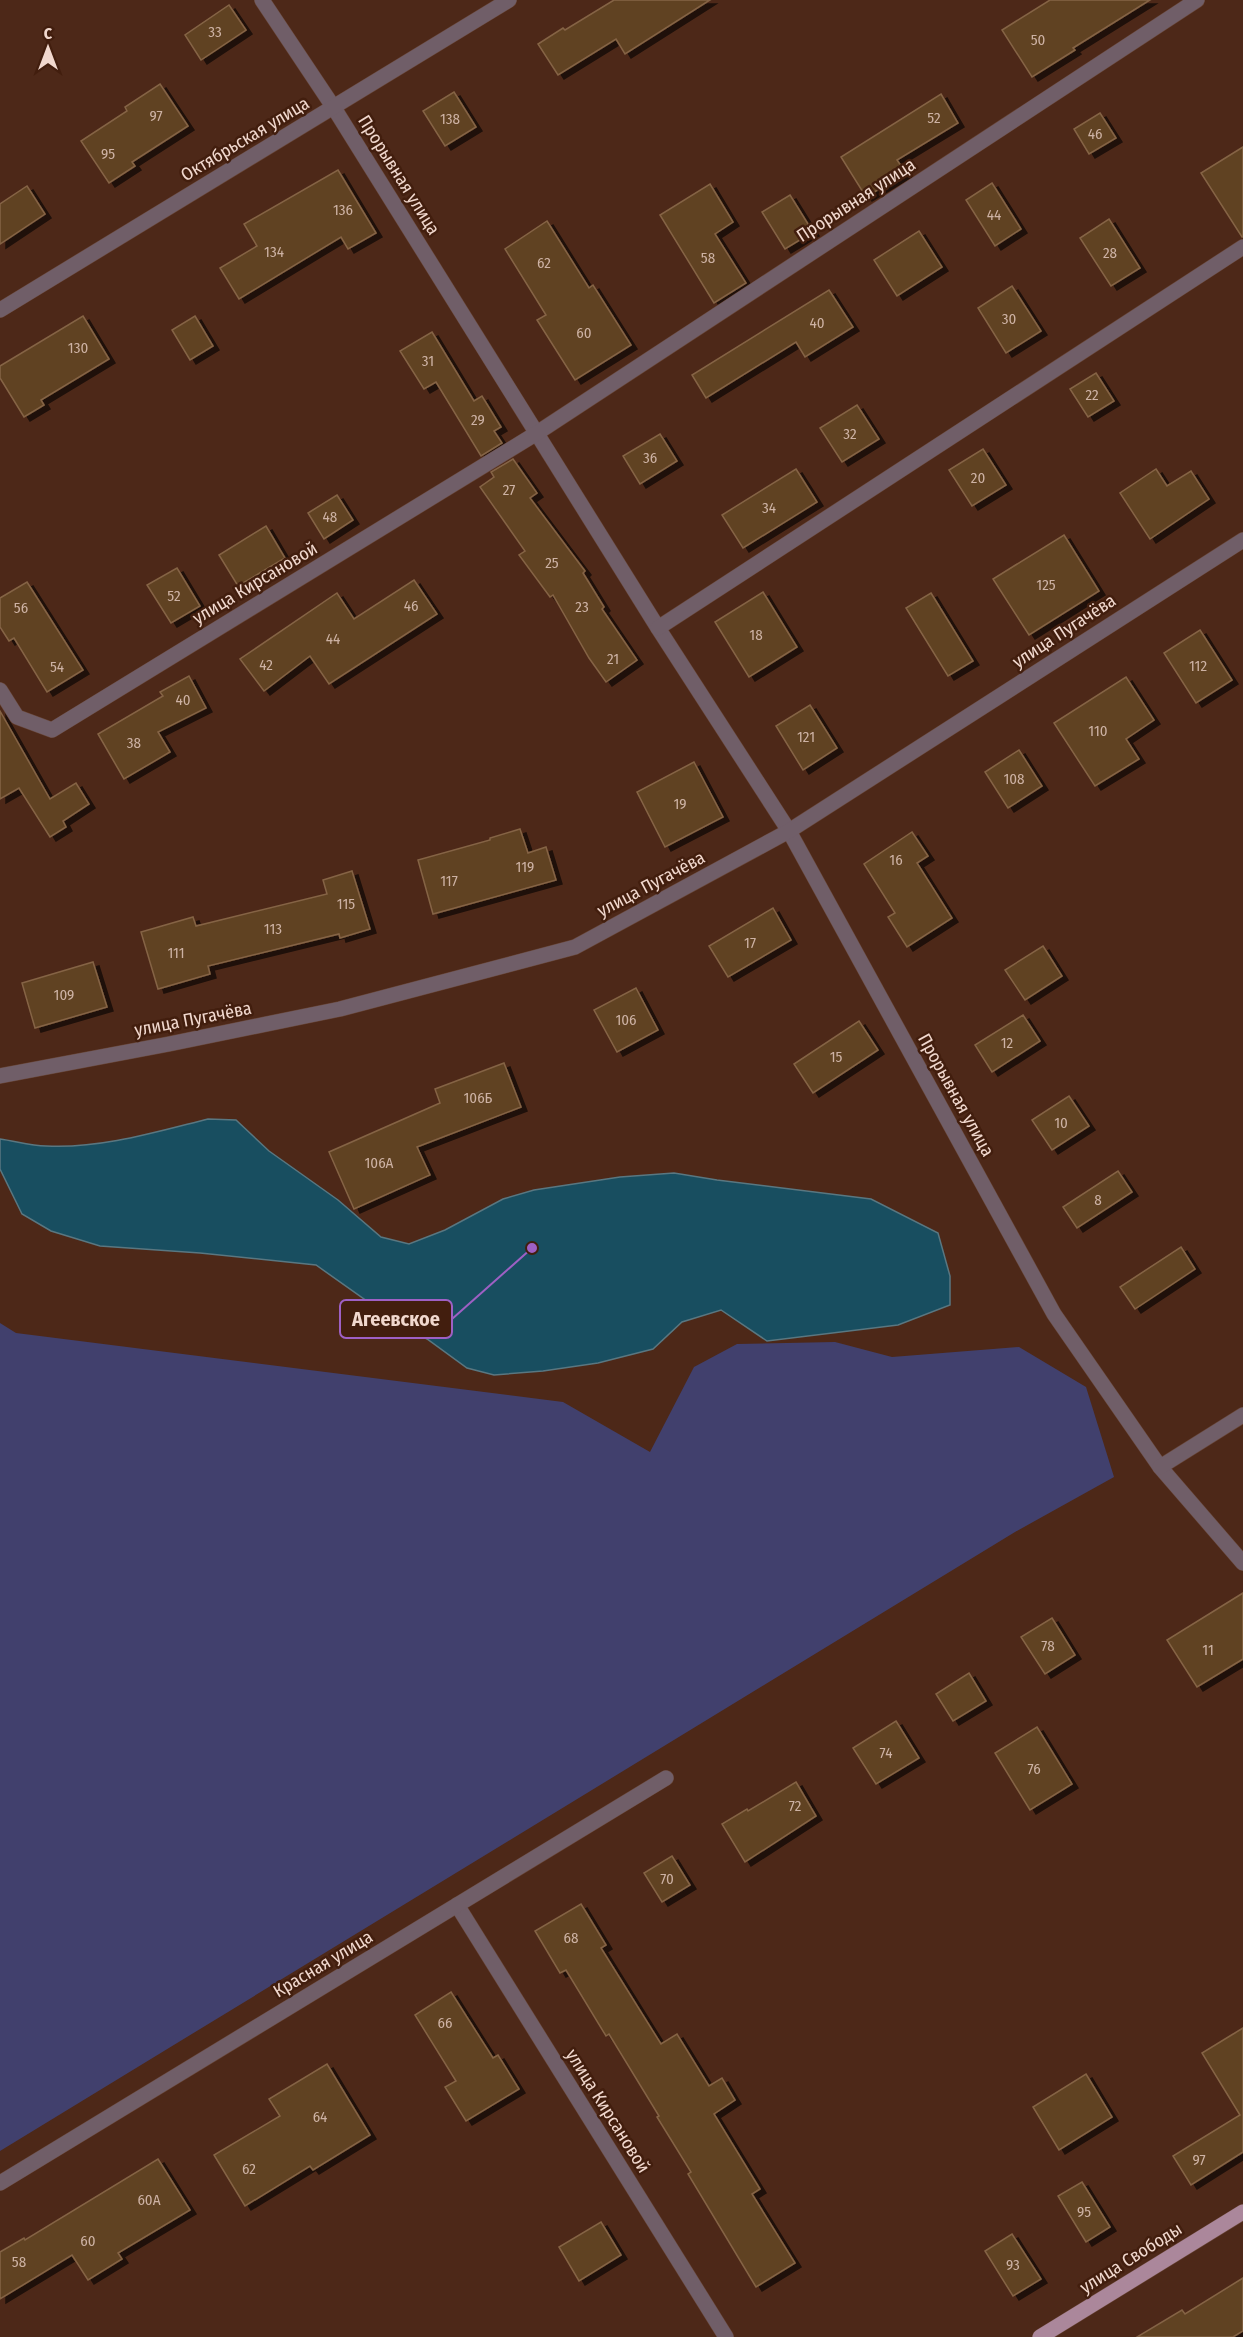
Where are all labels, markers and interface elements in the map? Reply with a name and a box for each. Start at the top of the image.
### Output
north arrow [18,18,78,78]
house number: 33 [208,23,222,41]
text: С [44,24,53,43]
house number: 50 [1031,31,1045,49]
street label: Октябрьская улица [177,92,313,186]
house number: 97 [149,107,163,125]
house number: 52 [927,109,941,127]
house number: 138 [440,110,460,128]
street label: Прорывная улица [353,111,445,239]
house number: 46 [1088,125,1102,143]
house number: 95 [101,145,115,163]
street label: Прорывная улица [792,153,920,247]
house number: 136 [333,201,353,219]
house number: 44 [987,206,1001,224]
house number: 134 [264,243,284,261]
house number: 28 [1103,244,1117,262]
house number: 58 [701,249,715,267]
house number: 62 [537,254,551,272]
house number: 30 [1002,310,1016,328]
house number: 40 [809,314,825,332]
house number: 60 [576,324,592,342]
house number: 130 [68,339,88,357]
house number: 31 [422,352,434,370]
house number: 22 [1085,386,1099,404]
house number: 29 [471,411,485,429]
house number: 32 [843,425,857,443]
house number: 36 [643,449,657,467]
house number: 20 [971,469,985,487]
house number: 27 [503,481,515,499]
house number: 34 [762,499,776,517]
house number: 48 [323,508,337,526]
street label: улица Кирсановой [189,537,321,629]
house number: 25 [545,554,559,572]
house number: 125 [1036,576,1056,594]
house number: 52 [167,587,181,605]
street label: улица Пугачёва [1008,589,1120,673]
house number: 46 [404,597,418,615]
house number: 23 [575,598,589,616]
house number: 56 [14,599,28,617]
house number: 18 [749,626,763,644]
house number: 44 [326,630,340,648]
house number: 21 [607,650,619,668]
house number: 42 [259,656,273,674]
house number: 112 [1189,657,1207,675]
house number: 54 [50,658,64,676]
house number: 40 [175,691,191,709]
house number: 110 [1088,722,1108,740]
house number: 121 [797,728,815,746]
house number: 38 [127,734,141,752]
house number: 108 [1003,770,1025,788]
house number: 19 [673,795,687,813]
street label: улица Пугачёва [593,846,709,922]
house number: 16 [889,851,903,869]
house number: 119 [516,858,534,876]
house number: 117 [440,872,458,890]
house number: 115 [337,895,355,913]
house number: 113 [264,920,282,938]
house number: 17 [744,934,756,952]
house number: 111 [167,944,185,962]
house number: 109 [54,986,74,1004]
street label: улица Пугачёва [133,997,254,1041]
house number: 106 [615,1011,637,1029]
street label: Прорывная улица [913,1030,999,1160]
house number: 12 [1001,1034,1014,1052]
house number: 15 [830,1048,842,1066]
house number: 106Б [464,1089,493,1107]
house number: 10 [1054,1114,1068,1132]
house number: 106А [365,1154,394,1172]
house number: 8 [1094,1191,1102,1209]
callout: Агеевское [340,1300,452,1338]
text: Агеевское [351,1307,440,1331]
house number: 78 [1041,1637,1055,1655]
house number: 11 [1202,1641,1214,1659]
house number: 74 [880,1744,892,1762]
house number: 76 [1027,1760,1041,1778]
house number: 72 [789,1797,802,1815]
house number: 70 [660,1870,674,1888]
street label: Красная улица [269,1926,377,2002]
house number: 68 [564,1929,578,1947]
house number: 66 [438,2014,452,2032]
street label: улица Кирсановой [561,2045,655,2177]
house number: 64 [313,2108,327,2126]
house number: 97 [1192,2151,1206,2169]
house number: 62 [242,2160,256,2178]
house number: 60А [137,2191,161,2209]
house number: 95 [1077,2203,1091,2221]
street label: улица Свободы [1076,2218,1186,2298]
house number: 60 [80,2232,96,2250]
house number: 58 [12,2253,26,2271]
house number: 93 [1006,2256,1020,2274]

